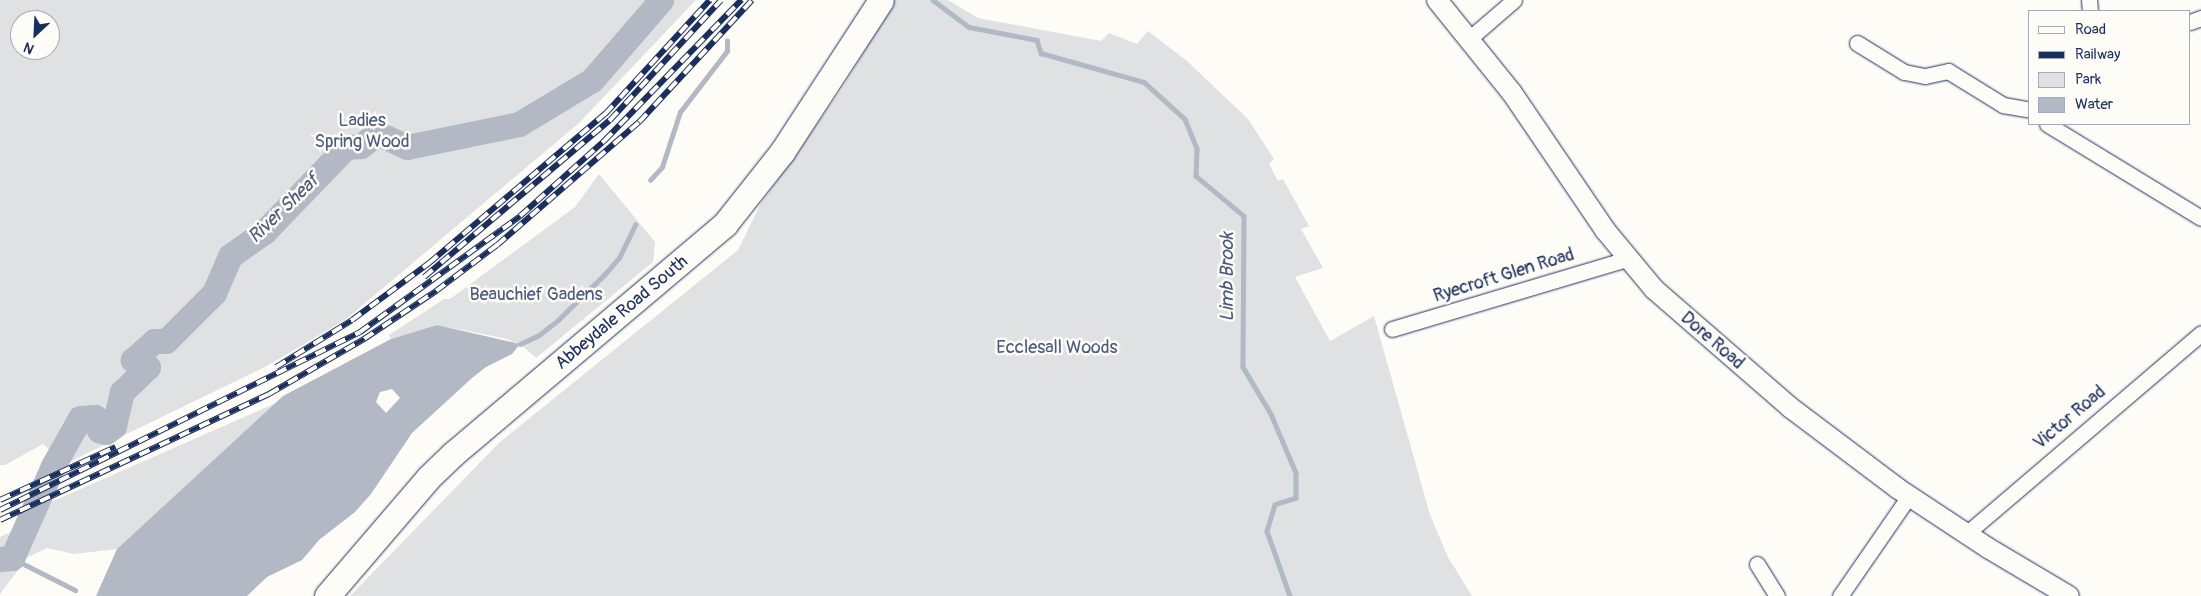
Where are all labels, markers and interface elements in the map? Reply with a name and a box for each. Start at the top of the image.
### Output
north arrow [10,10,60,60]
legend [2028,10,2191,125]
text: Road [2075,20,2106,39]
text: N [21,38,37,58]
text: Railway [2075,45,2120,64]
text: Park [2075,70,2101,89]
text: Water [2075,95,2113,114]
park label: Ladies Spring Wood [314,111,410,154]
water label: River Sheaf [244,170,324,248]
water label: Limb Brook [1217,232,1239,322]
street label: Ryecroft Glen Road [1431,244,1577,308]
street label: Abbeydale Road South [551,251,693,375]
park label: Beauchief Gadens [470,284,602,306]
street label: Dore Road [1676,308,1748,374]
park label: Ecclesall Woods [996,337,1118,359]
street label: Victor Road [2029,382,2111,454]

